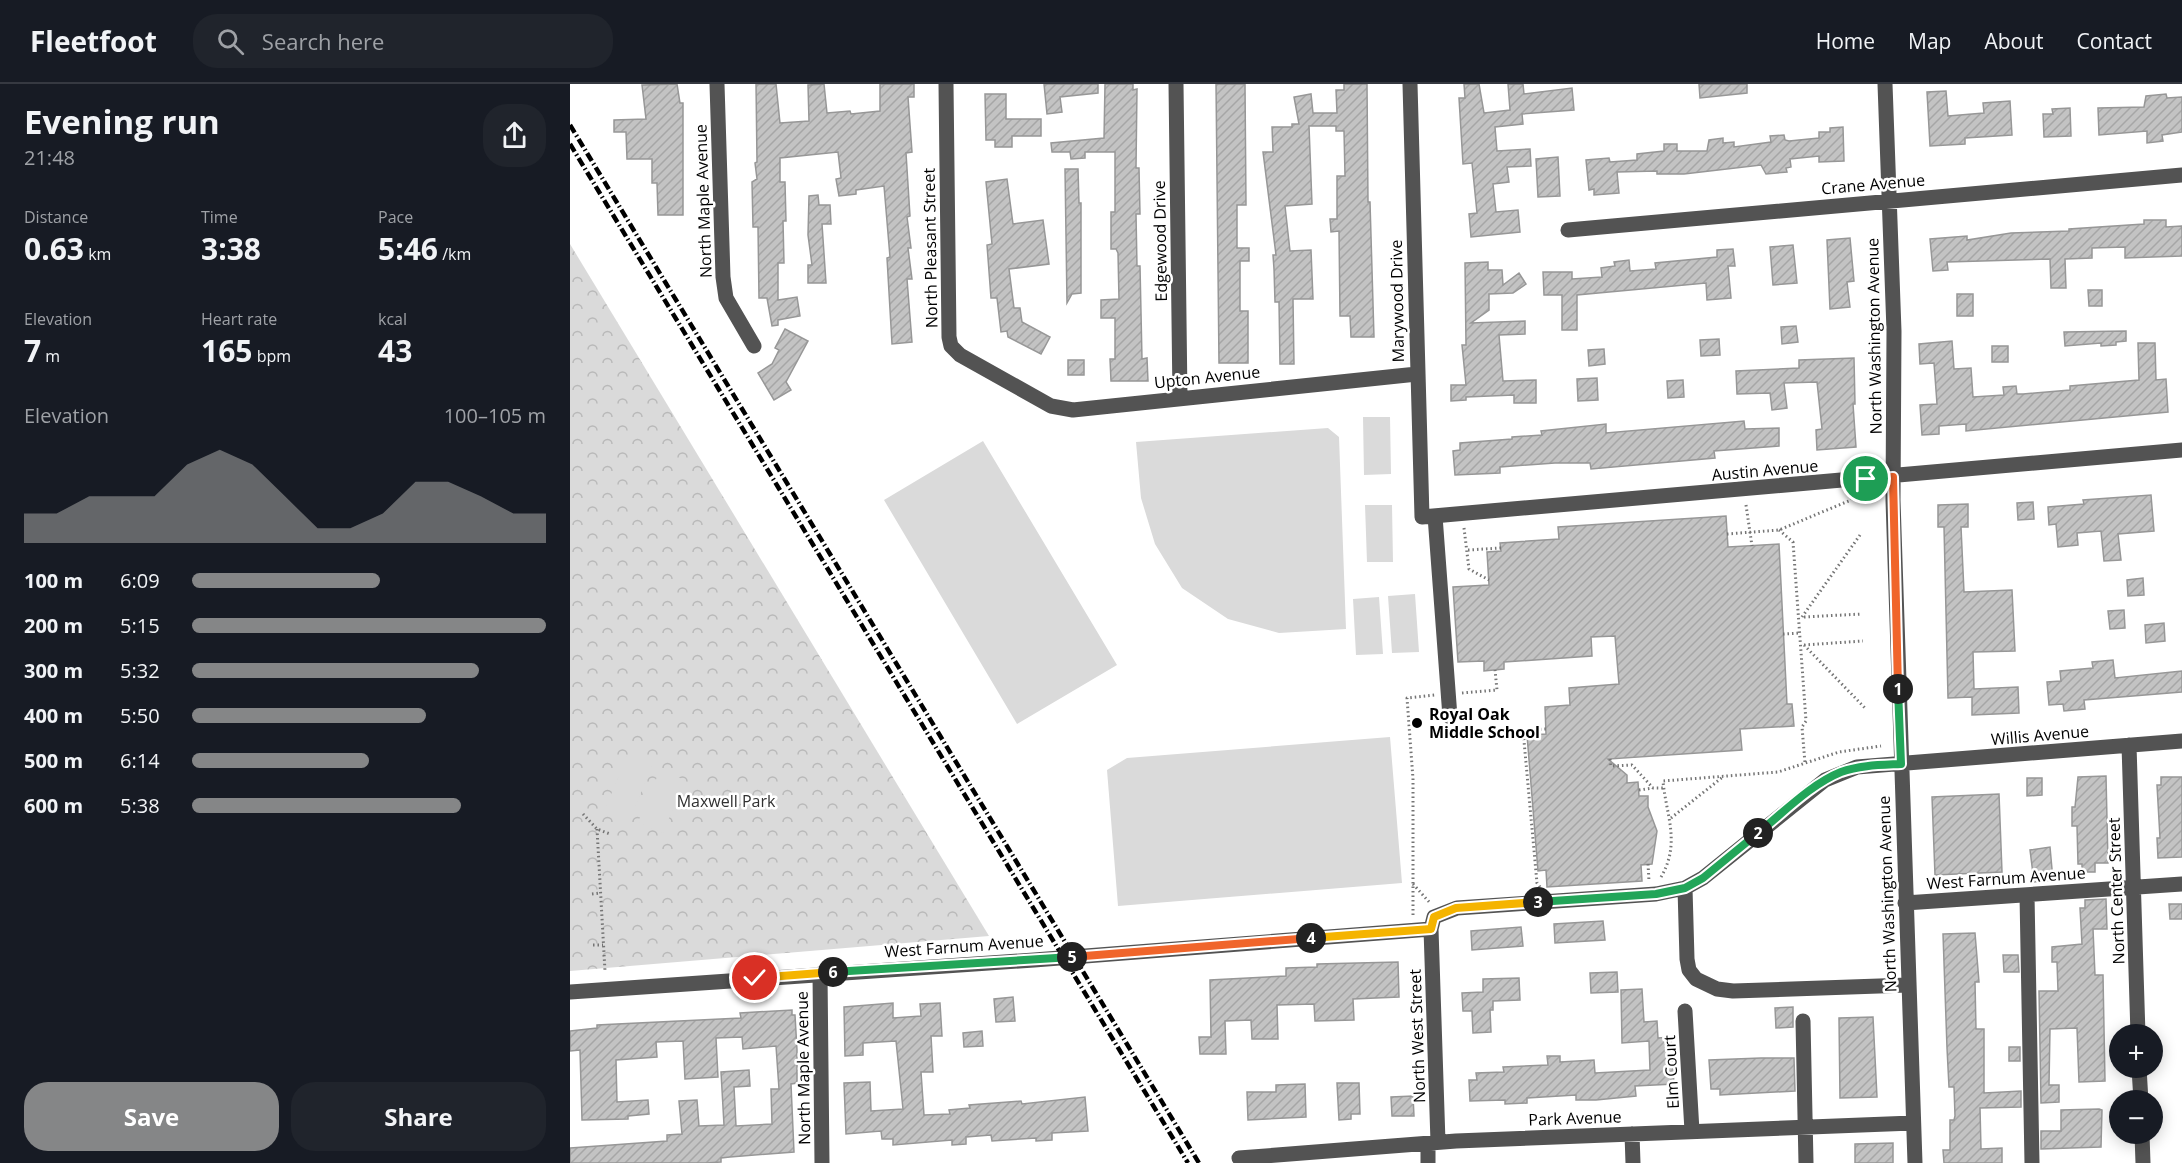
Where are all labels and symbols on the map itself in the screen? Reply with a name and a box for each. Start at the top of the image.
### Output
street label: North Maple Avenue [689,124,717,278]
street label: North Pleasant Street [918,167,942,328]
street label: Crane Avenue [1820,169,1926,199]
street label: Edgewood Drive [1148,180,1172,302]
street label: North Washington Avenue [1861,238,1887,434]
street label: Marywood Drive [1385,240,1409,362]
street label: Upton Avenue [1153,360,1261,394]
pin [1840,453,1891,504]
street label: Austin Avenue [1711,454,1819,486]
pin: 1 [1883,674,1913,704]
place label: Royal Oak Middle School [1429,703,1540,743]
marker: Royal Oak Middle School [1410,716,1424,730]
street label: Willis Avenue [1990,720,2090,750]
park label: Maxwell Park [677,790,776,812]
street label: North Washington Avenue [1873,795,1901,993]
street label: North Center Street [2102,817,2130,965]
pin: 2 [1743,818,1773,848]
street label: West Farnum Avenue [1926,861,2086,895]
pin: 3 [1523,887,1553,917]
pin: 4 [1296,923,1326,953]
street label: West Farnum Avenue [884,929,1044,963]
pin: 5 [1057,942,1087,972]
pin [729,952,780,1003]
pin: 6 [818,957,848,987]
street label: North West Street [1404,968,1430,1103]
street label: North Maple Avenue [791,991,815,1145]
street label: Elm Court [1658,1034,1684,1109]
street label: Park Avenue [1528,1105,1622,1131]

